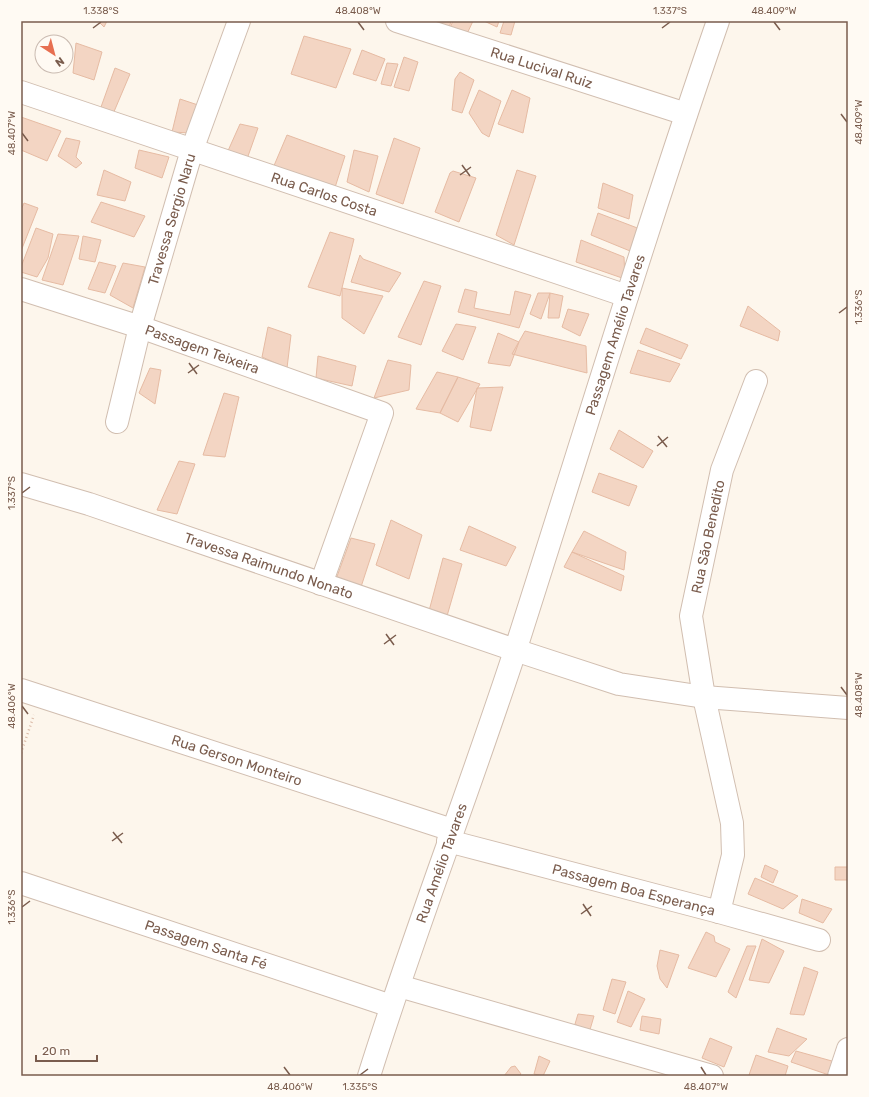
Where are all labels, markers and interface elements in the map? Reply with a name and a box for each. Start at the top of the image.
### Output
text: 1.338°S [83,5,119,17]
text: 48.408°W [335,5,381,17]
text: 1.337°S [653,5,687,17]
text: 48.409°W [751,5,797,17]
north arrow [34,34,74,74]
street label: Rua Lucival Ruiz [488,44,595,92]
text: N [52,54,67,69]
text: 48.409°W [853,99,865,145]
text: 48.407°W [6,111,18,155]
street label: Travessa Sergio Naru [145,151,200,287]
street label: Rua Carlos Costa [269,169,379,220]
street label: Passagem Amélio Tavares [582,252,649,418]
text: 1.336°S [853,290,865,324]
street label: Passagem Teixeira [143,322,261,378]
text: 1.337°S [6,476,18,510]
street label: Rua São Benedito [688,478,729,595]
street label: Travessa Raimundo Nonato [182,529,355,603]
text: 48.408°W [853,672,865,718]
text: 48.406°W [6,683,18,729]
street label: Rua Gerson Monteiro [169,731,304,790]
street label: Rua Amélio Tavares [413,801,471,925]
street label: Passagem Boa Esperança [550,861,717,920]
text: 1.336°S [6,890,18,924]
street label: Passagem Santa Fé [142,917,269,973]
scale bar [36,1037,97,1063]
text: 20 m [42,1044,70,1058]
text: 48.406°W [267,1081,313,1093]
text: 1.335°S [343,1081,377,1093]
text: 48.407°W [684,1081,728,1093]

